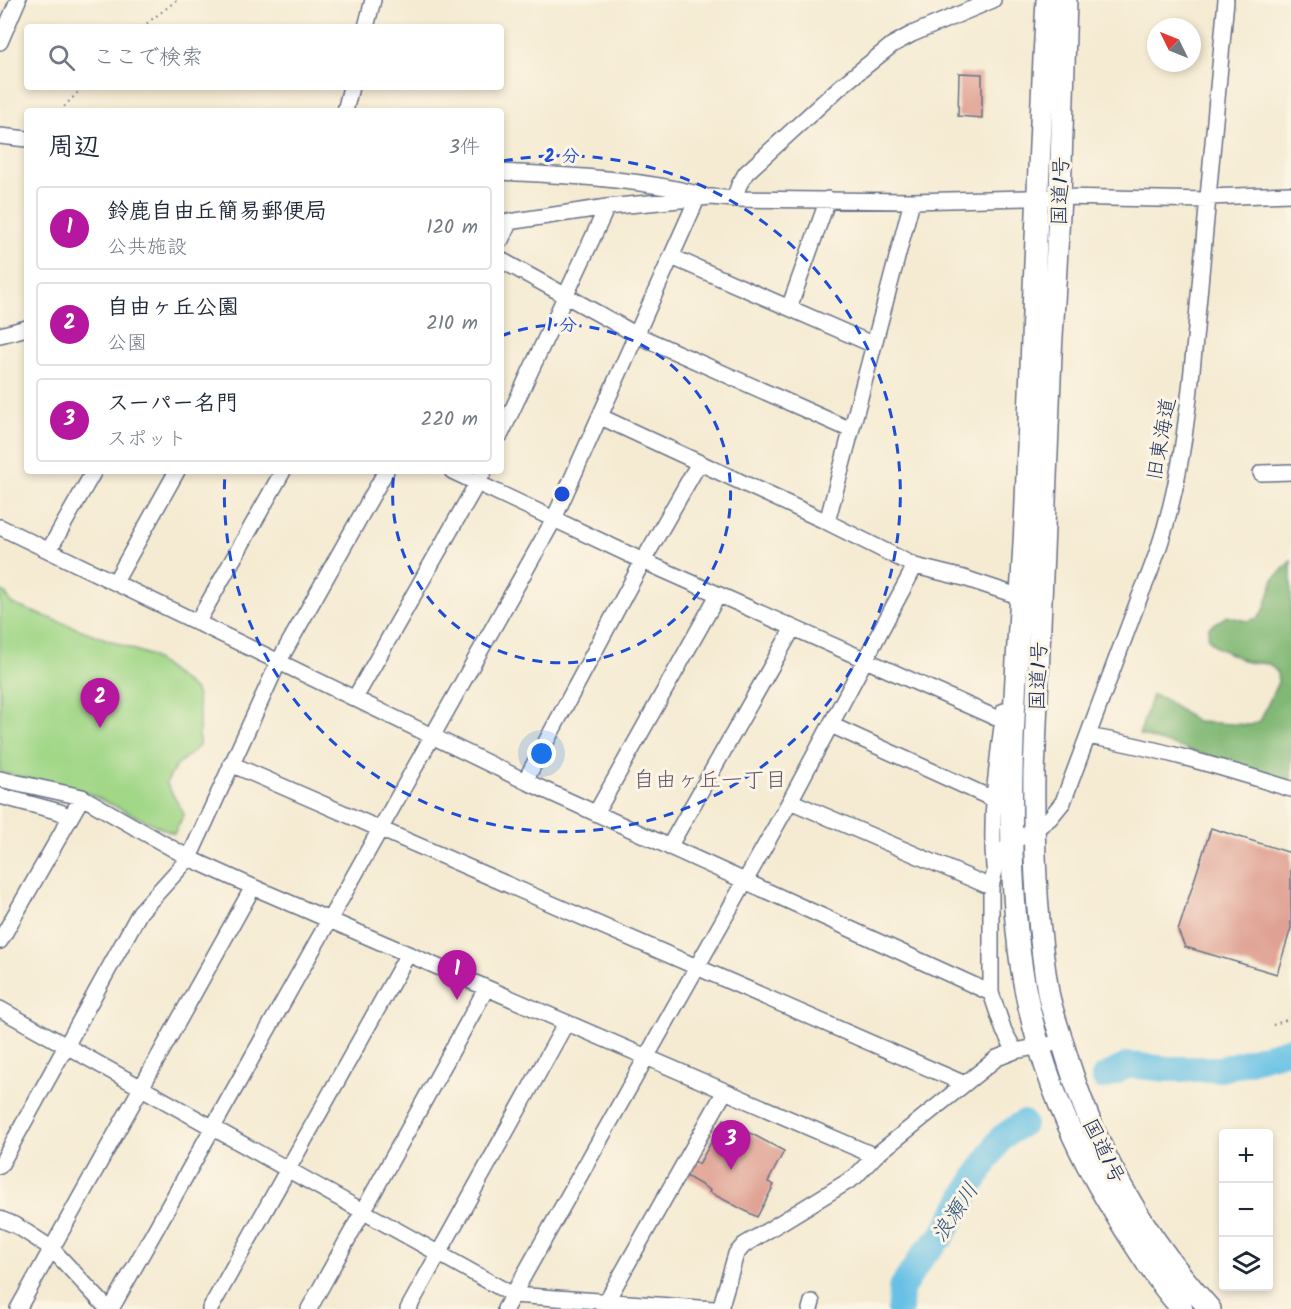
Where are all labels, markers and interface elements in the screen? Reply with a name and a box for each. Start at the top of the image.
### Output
north arrow [1147,18,1201,72]
search box [24,24,504,90]
icon: search [45,41,78,74]
text: ここで検索 [93,41,203,76]
text: 周辺 [48,127,100,169]
text: 3件 [449,132,480,164]
text: 2 分 [544,143,580,172]
street label: 国道1号 [1044,156,1079,226]
text: 鈴鹿自由丘簡易郵便局 [107,195,327,230]
text: 1 [66,212,73,244]
text: 120 m [426,212,478,244]
text: 公共施設 [107,232,187,264]
text: 自由ヶ丘公園 [107,291,239,326]
text: 2 [64,308,75,340]
text: 210 m [426,308,478,340]
text: 1 分 [547,312,577,341]
text: 公園 [107,328,147,360]
text: スーパー名門 [107,387,238,422]
street label: 旧東海道 [1139,395,1186,483]
text: 3 [64,404,75,436]
text: 220 m [421,404,478,436]
text: スポット [107,424,187,456]
centre of rings [552,484,572,504]
street label: 国道1号 [1022,641,1057,711]
pin: 2 [80,678,120,728]
your location [527,739,556,768]
district label: 自由ヶ丘一丁目 [633,764,787,799]
pin: 1 [438,950,476,1000]
street label: 国道1号 [1073,1113,1133,1190]
pin: 3 [712,1120,750,1170]
map controls [1219,1129,1273,1291]
button: + [1219,1129,1273,1183]
water label: 浪瀬川 [923,1176,989,1251]
button: − [1219,1183,1273,1237]
button: layers [1219,1237,1273,1291]

